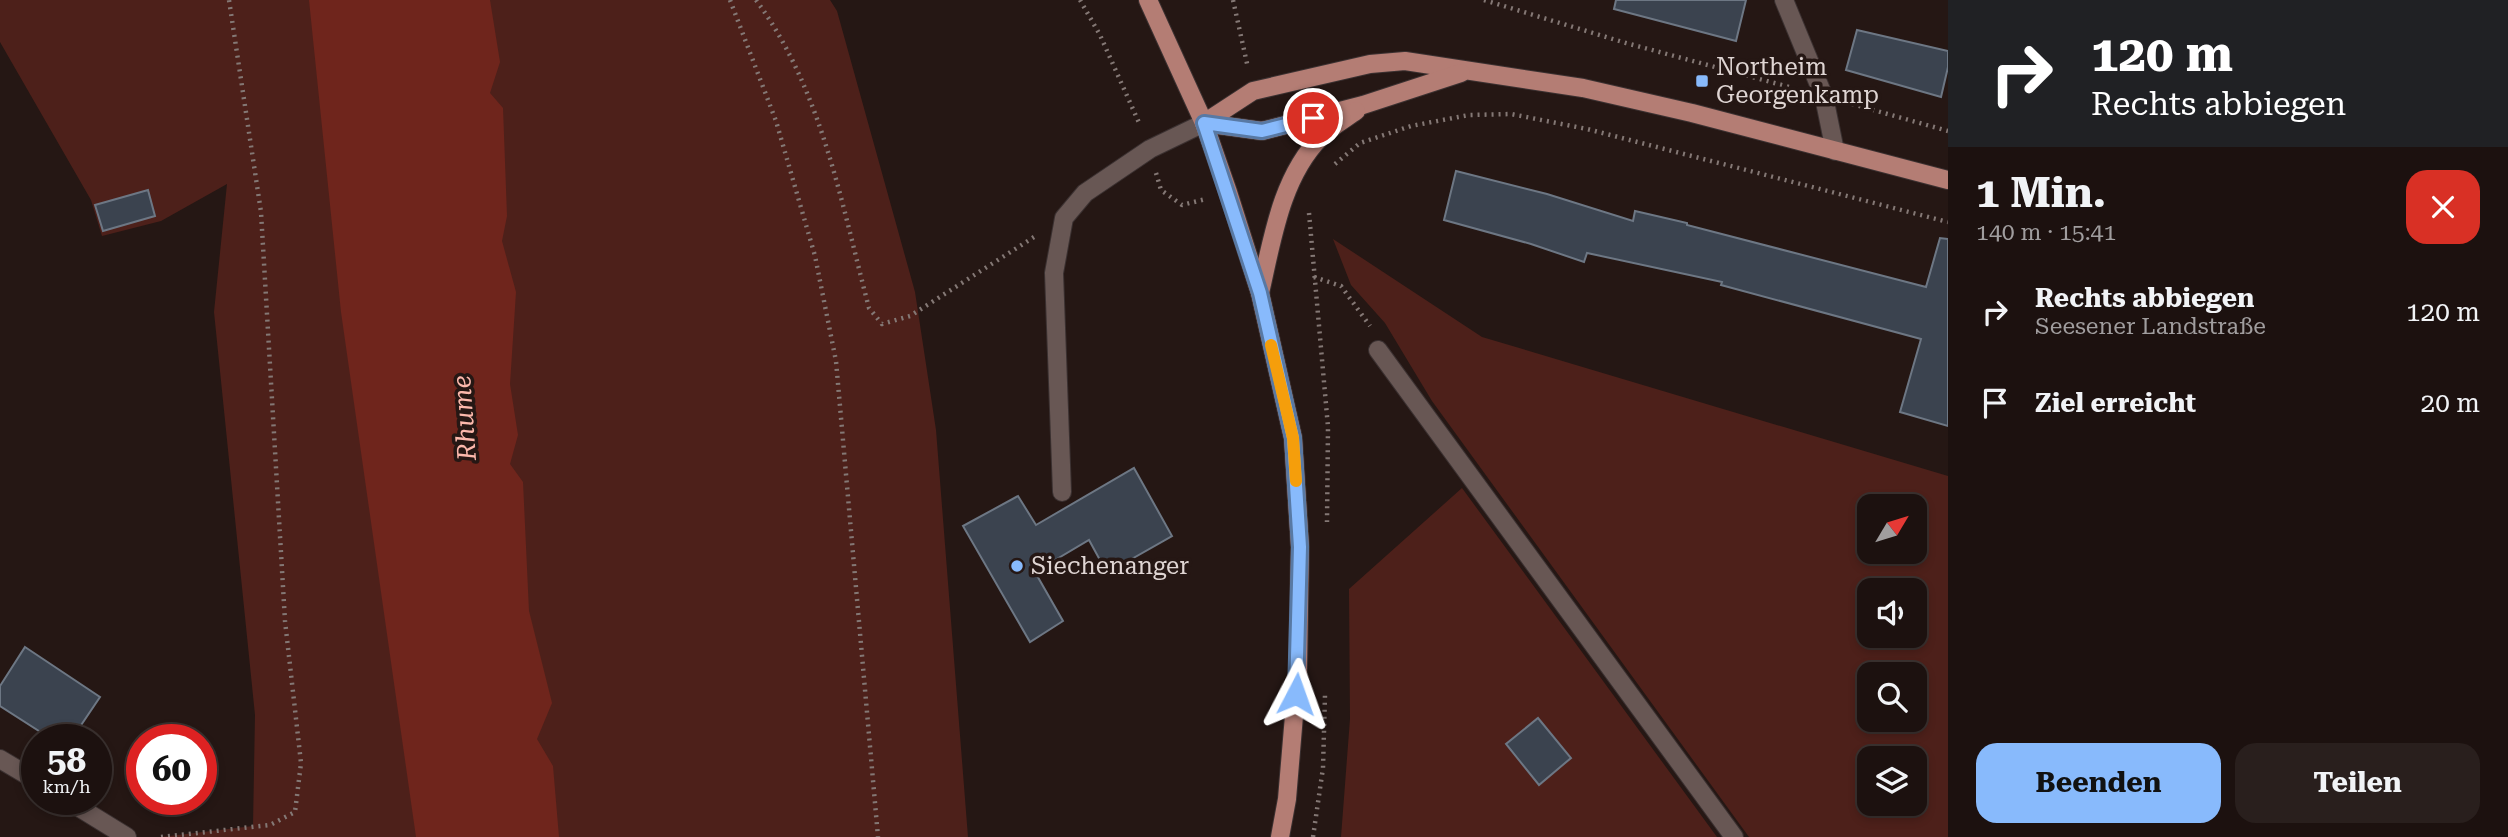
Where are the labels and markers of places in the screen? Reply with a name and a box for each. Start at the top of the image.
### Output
place label: Northeim Georgenkamp [1716,53,1879,109]
marker: Northeim Georgenkamp [1694,73,1710,89]
pin [1283,88,1343,148]
place label: Siechenanger [1031,552,1189,580]
marker: Siechenanger [1009,558,1025,574]

